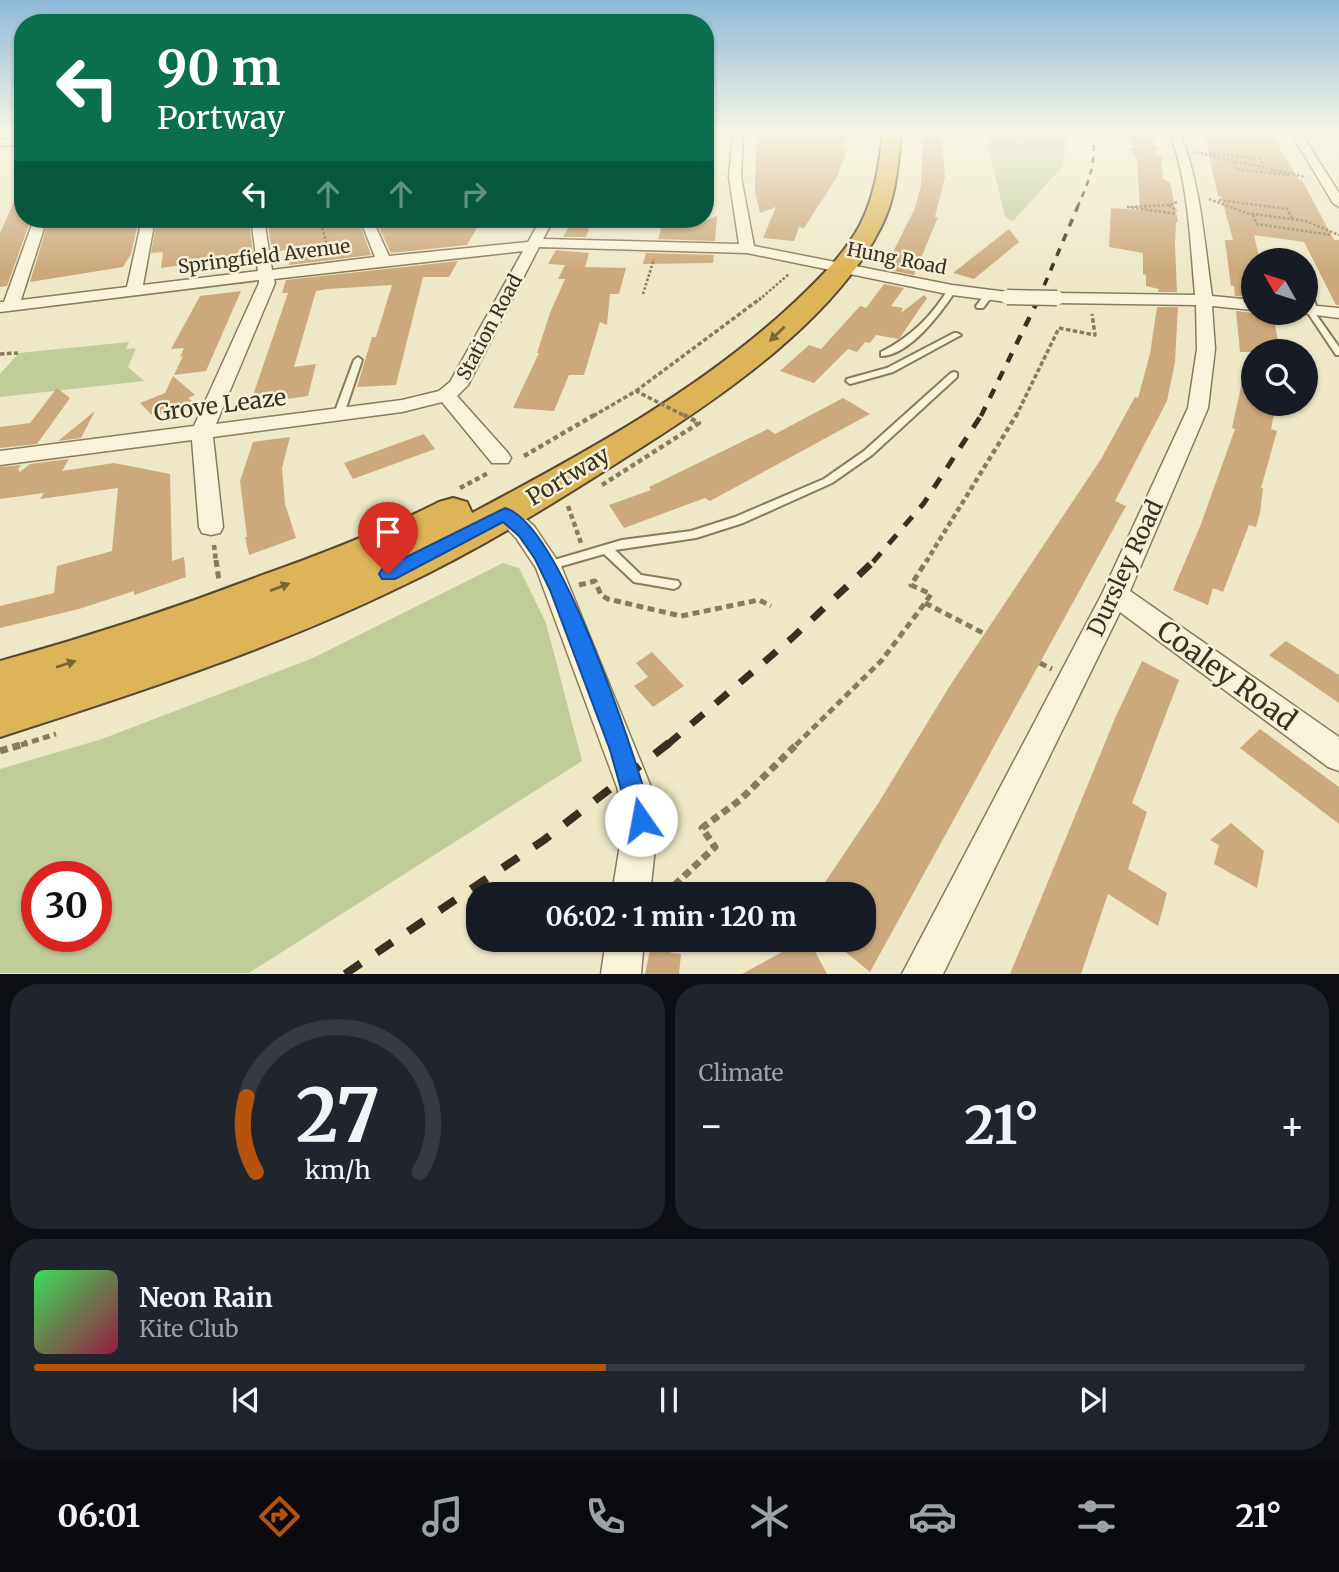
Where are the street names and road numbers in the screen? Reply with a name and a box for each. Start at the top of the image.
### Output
street label: Springfield Avenue [176,234,352,278]
street label: Hung Road [845,237,949,279]
street label: Station Road [451,270,527,384]
street label: Grove Leaze [152,382,288,427]
street label: Portway [521,439,615,512]
street label: Dursley Road [1080,495,1169,640]
street label: Coaley Road [1150,612,1304,738]

